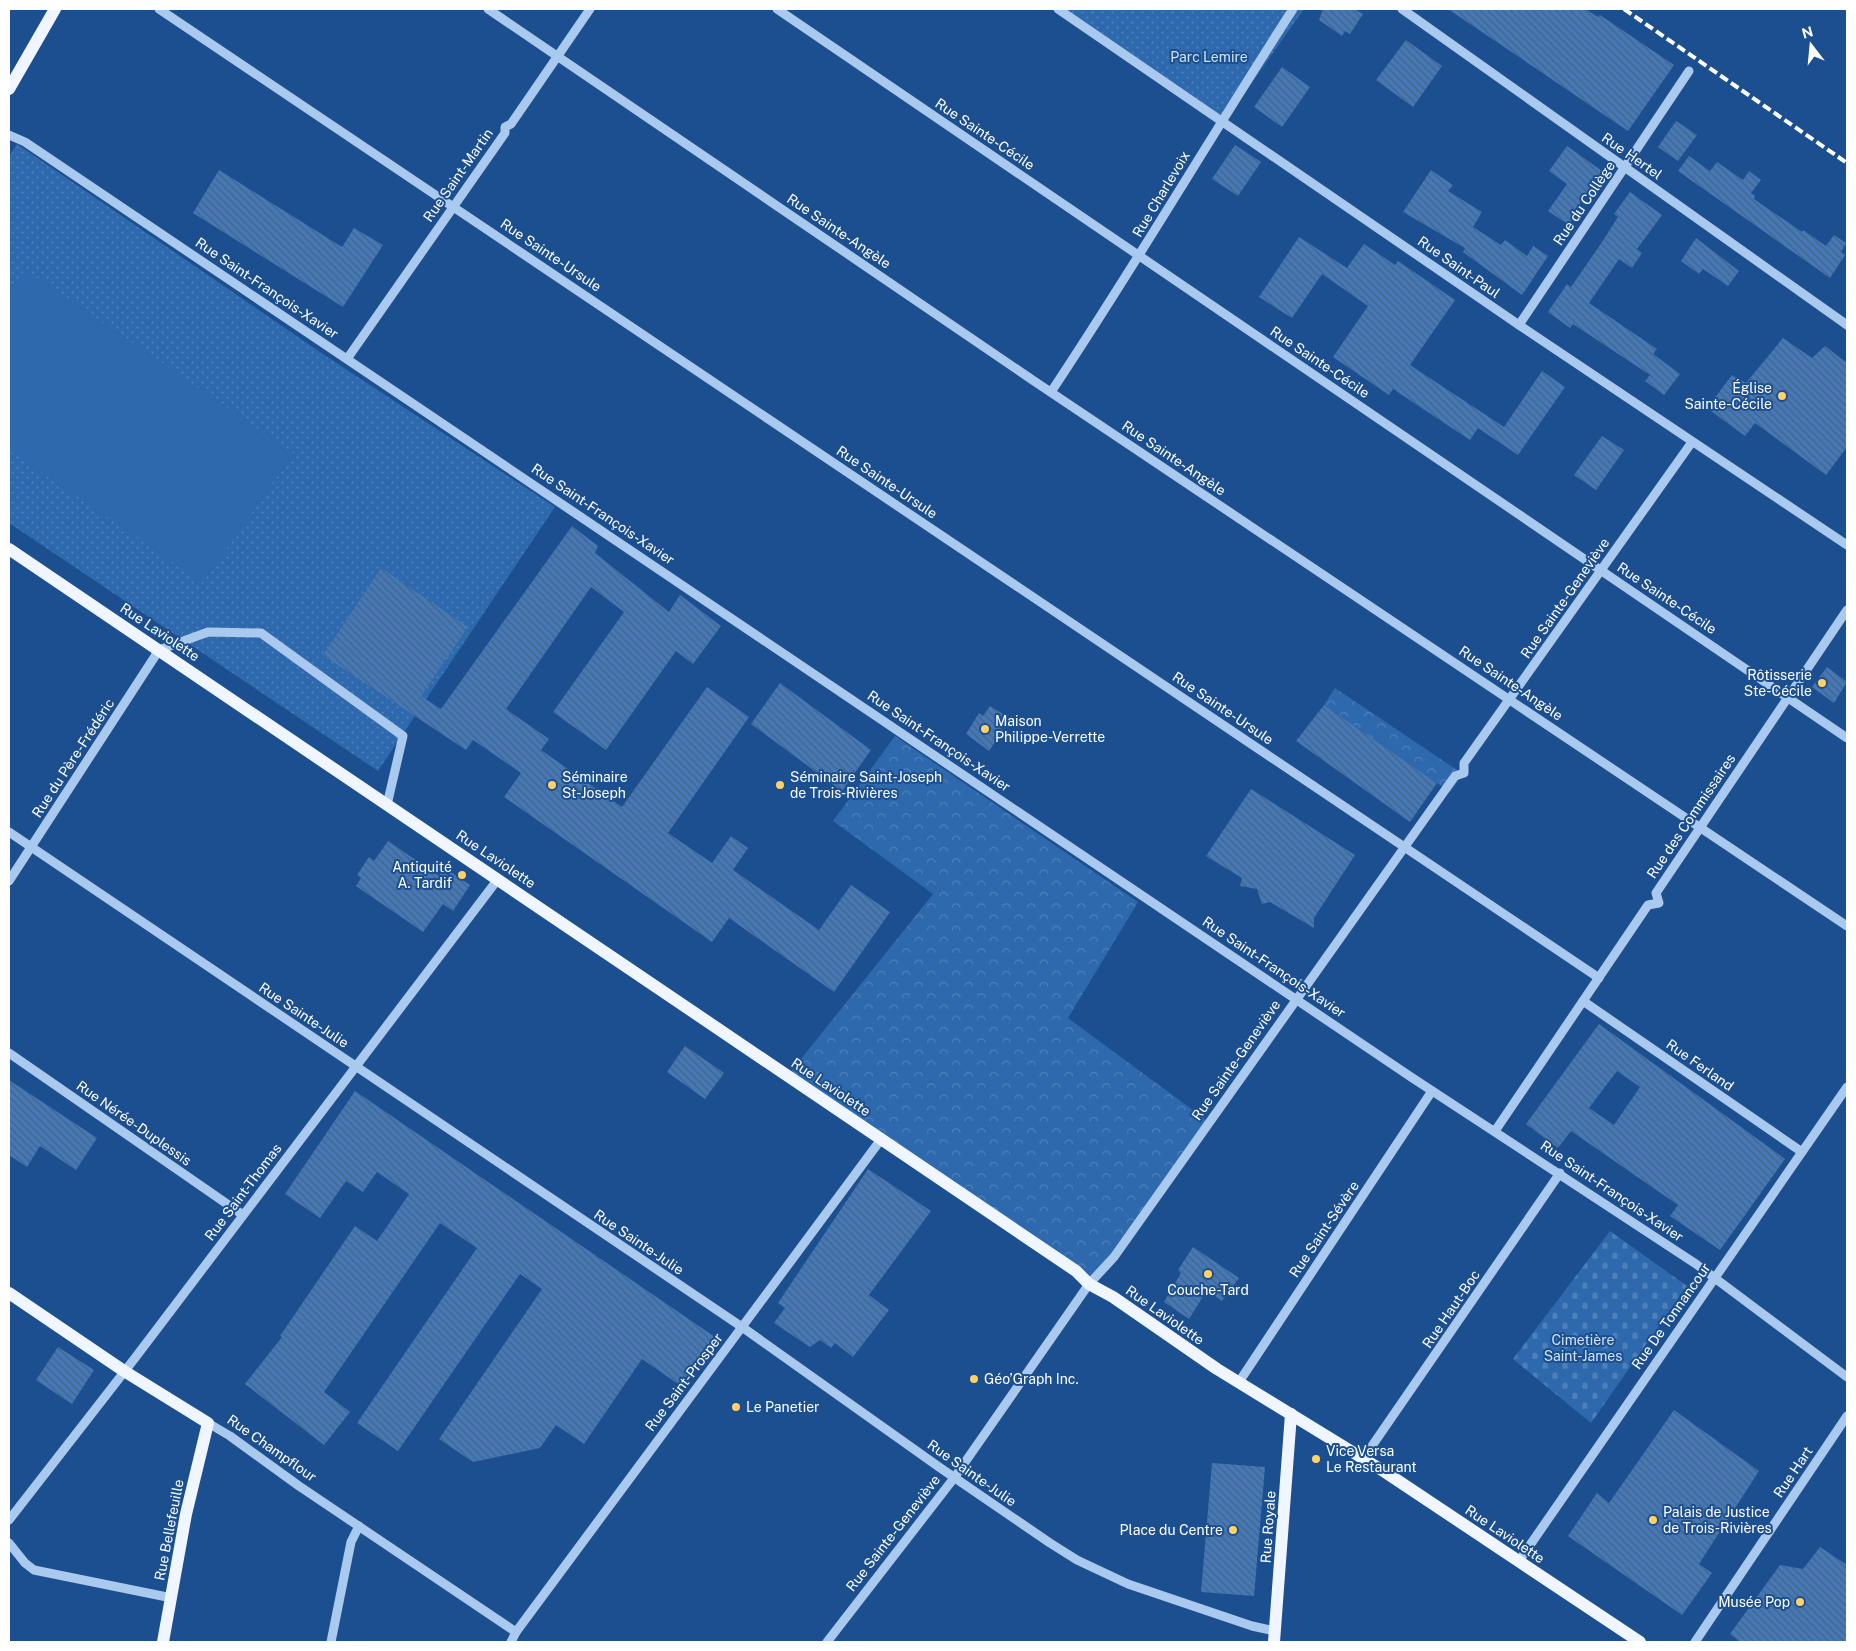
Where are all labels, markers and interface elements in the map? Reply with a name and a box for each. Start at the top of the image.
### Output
north arrow [1786,20,1836,70]
text: N [1800,23,1815,42]
park label: Parc Lemire [1170,49,1248,65]
street label: Rue Sainte-Cécile [932,95,1038,173]
street label: Rue Saint-Martin [420,125,496,225]
street label: Rue Hertel [1599,129,1665,183]
street label: Rue Charlevoix [1129,148,1193,240]
street label: Rue du Collège [1550,158,1618,248]
street label: Rue Sainte-Angèle [784,190,894,272]
street label: Rue Sainte-Ursule [498,215,604,295]
street label: Rue Saint-Paul [1415,233,1503,301]
street label: Rue Saint-François-Xavier [192,234,342,342]
street label: Rue Sainte-Cécile [1267,323,1373,401]
place label: Église Sainte-Cécile [1685,379,1772,412]
marker: Église Sainte-Cécile [1776,390,1788,402]
street label: Rue Sainte-Angèle [1119,417,1229,499]
street label: Rue Sainte-Ursule [834,442,940,522]
street label: Rue Saint-François-Xavier [528,460,678,568]
street label: Rue Sainte-Geneviève [1517,535,1613,661]
street label: Rue Sainte-Cécile [1614,559,1720,637]
street label: Rue Laviolette [117,600,203,664]
street label: Rue Sainte-Angèle [1456,642,1566,724]
place label: Rôtisserie Ste-Cécile [1744,667,1812,699]
street label: Rue Sainte-Ursule [1170,668,1276,748]
marker: Rôtisserie Ste-Cécile [1816,677,1828,689]
street label: Rue Saint-François-Xavier [864,687,1014,795]
street label: Rue du Père-Frédéric [29,696,117,820]
place label: Maison Philippe-Verrette [995,713,1105,745]
marker: Maison Philippe-Verrette [979,723,991,735]
street label: Rue des Commissaires [1643,751,1739,881]
place label: Séminaire St-Joseph [562,769,628,801]
place label: Séminaire Saint-Joseph de Trois‑Rivières [790,769,942,801]
marker: Séminaire St-Joseph [546,779,558,791]
marker: Séminaire Saint-Joseph de Trois‑Rivières [774,779,786,791]
street label: Rue Laviolette [453,827,539,891]
place label: Antiquité A. Tardif [392,859,452,891]
marker: Antiquité A. Tardif [456,869,468,881]
street label: Rue Saint-François-Xavier [1199,913,1349,1021]
street label: Rue Sainte-Julie [256,979,352,1051]
street label: Rue Sainte-Geneviève [1188,997,1284,1123]
street label: Rue Ferland [1663,1036,1737,1094]
street label: Rue Laviolette [788,1055,874,1119]
street label: Rue Nérée-Duplessis [74,1077,194,1169]
street label: Rue Saint-François-Xavier [1537,1137,1687,1245]
street label: Rue Saint-Thomas [201,1141,285,1243]
street label: Rue Saint-Sévère [1286,1178,1362,1280]
street label: Rue Sainte-Julie [591,1206,687,1278]
street label: Rue De Tonnancour [1628,1260,1714,1372]
street label: Rue Haut-Boc [1419,1267,1483,1351]
marker: Couche-Tard [1202,1268,1214,1280]
street label: Rue Laviolette [1123,1282,1207,1348]
place label: Couche-Tard [1167,1282,1249,1298]
street label: Rue Saint-Prosper [642,1330,726,1434]
park label: Cimetière Saint-James [1544,1332,1622,1364]
place label: Géo’Graph Inc. [984,1371,1079,1387]
marker: Géo’Graph Inc. [968,1373,980,1385]
place label: Le Panetier [746,1399,820,1415]
marker: Le Panetier [730,1401,742,1413]
street label: Rue Champflour [224,1411,320,1485]
street label: Rue Sainte-Julie [925,1436,1019,1510]
place label: Vice Versa Le Restaurant [1326,1443,1417,1475]
street label: Rue Hart [1770,1444,1816,1500]
marker: Vice Versa Le Restaurant [1310,1453,1322,1465]
street label: Rue Sainte-Geneviève [843,1472,943,1594]
street label: Rue Bellefeuille [151,1478,187,1582]
street label: Rue Royale [1257,1490,1279,1564]
street label: Rue Laviolette [1462,1502,1548,1566]
place label: Palais de Justice de Trois-Rivières [1663,1504,1772,1536]
marker: Palais de Justice de Trois-Rivières [1647,1514,1659,1526]
place label: Place du Centre [1120,1522,1223,1538]
marker: Place du Centre [1227,1524,1239,1536]
place label: Musée Pop [1718,1594,1790,1610]
marker: Musée Pop [1794,1596,1806,1608]

